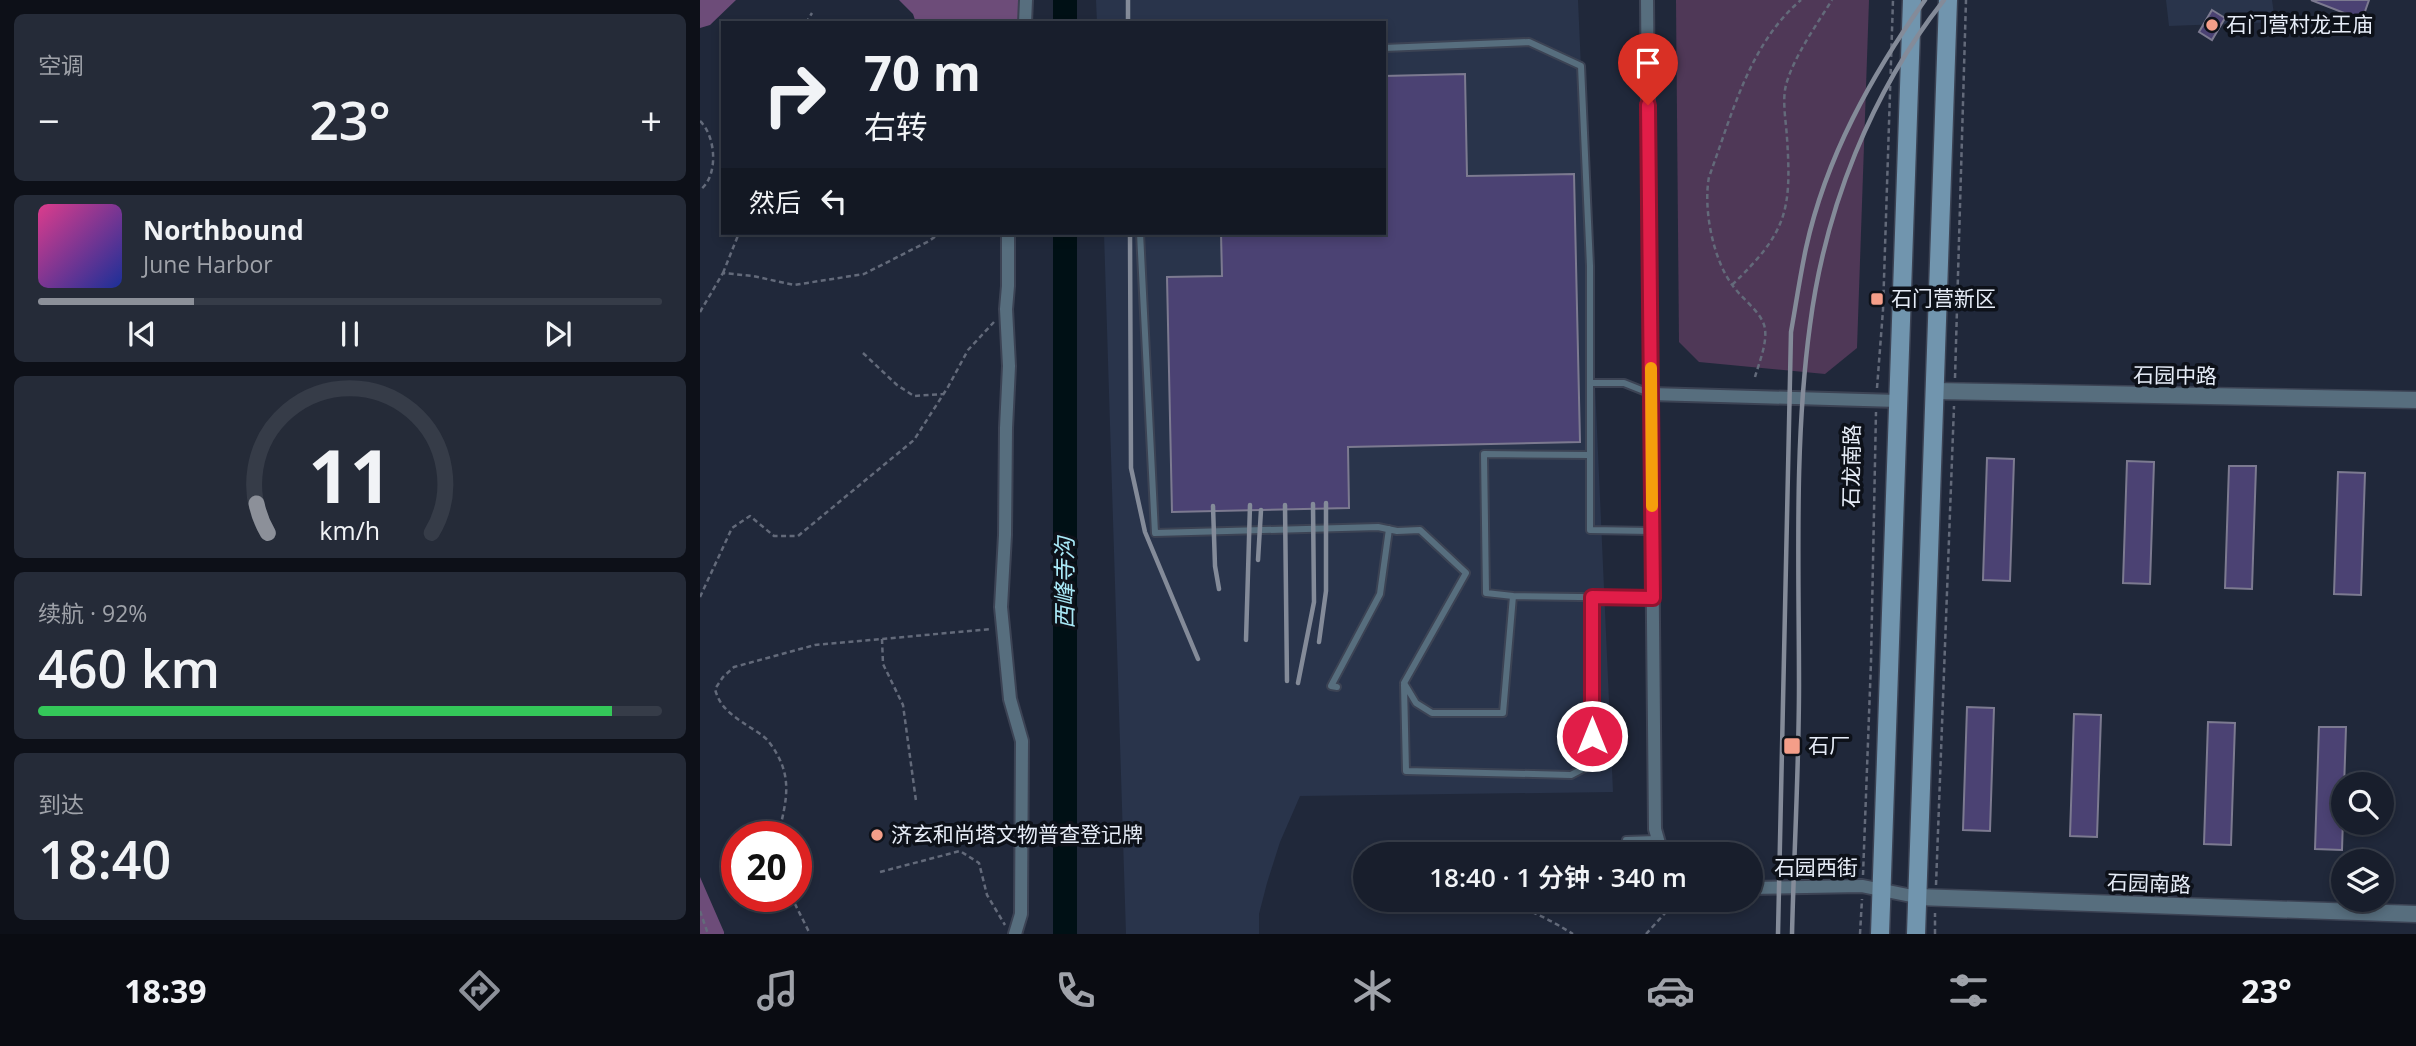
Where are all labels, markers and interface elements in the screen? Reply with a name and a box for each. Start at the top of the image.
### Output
place label: 石门营村龙王庙 [2226,10,2373,38]
marker: 石门营村龙王庙 [2204,17,2220,33]
pin [1618,33,1678,105]
text: 70 m [864,39,981,105]
icon: arrive [1629,44,1667,82]
text: 空调 [38,49,84,81]
icon: right [749,49,840,140]
text: 23° [309,84,391,155]
text: − [38,94,60,146]
text: + [640,94,662,146]
text: 右转 [864,105,928,148]
icon: left [815,182,853,220]
text: 然后 [749,184,801,220]
text: Northbound [143,212,304,248]
text: June Harbor [143,248,273,280]
place label: 石门营新区 [1891,284,1996,312]
marker: 石门营新区 [1869,291,1885,307]
icon: previous [123,315,161,353]
icon: pause [331,315,369,353]
icon: next [539,315,577,353]
street label: 石园中路 [2133,360,2217,390]
street label: 石龙南路 [1836,424,1866,508]
text: 11 [308,425,392,524]
text: km/h [320,513,380,547]
water label: 西峰寺沟 [1048,534,1080,629]
text: 续航 · 92% [38,597,147,629]
text: 460 km [38,632,220,703]
position arrow [1555,699,1629,773]
place label: 石厂 [1808,731,1850,759]
marker: 石厂 [1782,736,1802,756]
map controls [2331,772,2394,912]
button: search [2331,772,2394,835]
text: 到达 [38,788,84,820]
place label: 济玄和尚塔文物普查登记牌 [891,820,1143,848]
speed limit sign: 20 [721,821,812,912]
text: 18:40 [38,823,171,894]
marker: 济玄和尚塔文物普查登记牌 [869,827,885,843]
button: layers [2331,849,2394,912]
street label: 石园西街 [1774,853,1858,881]
text: 18:40 · 1 分钟 · 340 m [1429,859,1687,895]
street label: 石园南路 [2107,868,2191,898]
icon: directions [455,966,504,1015]
icon: music [753,966,802,1015]
icon: phone [1051,966,1100,1015]
icon: climate [1348,966,1397,1015]
icon: car [1646,966,1695,1015]
icon: filters [1944,966,1993,1015]
text: 18:39 [124,969,207,1012]
text: 23° [2241,969,2292,1012]

